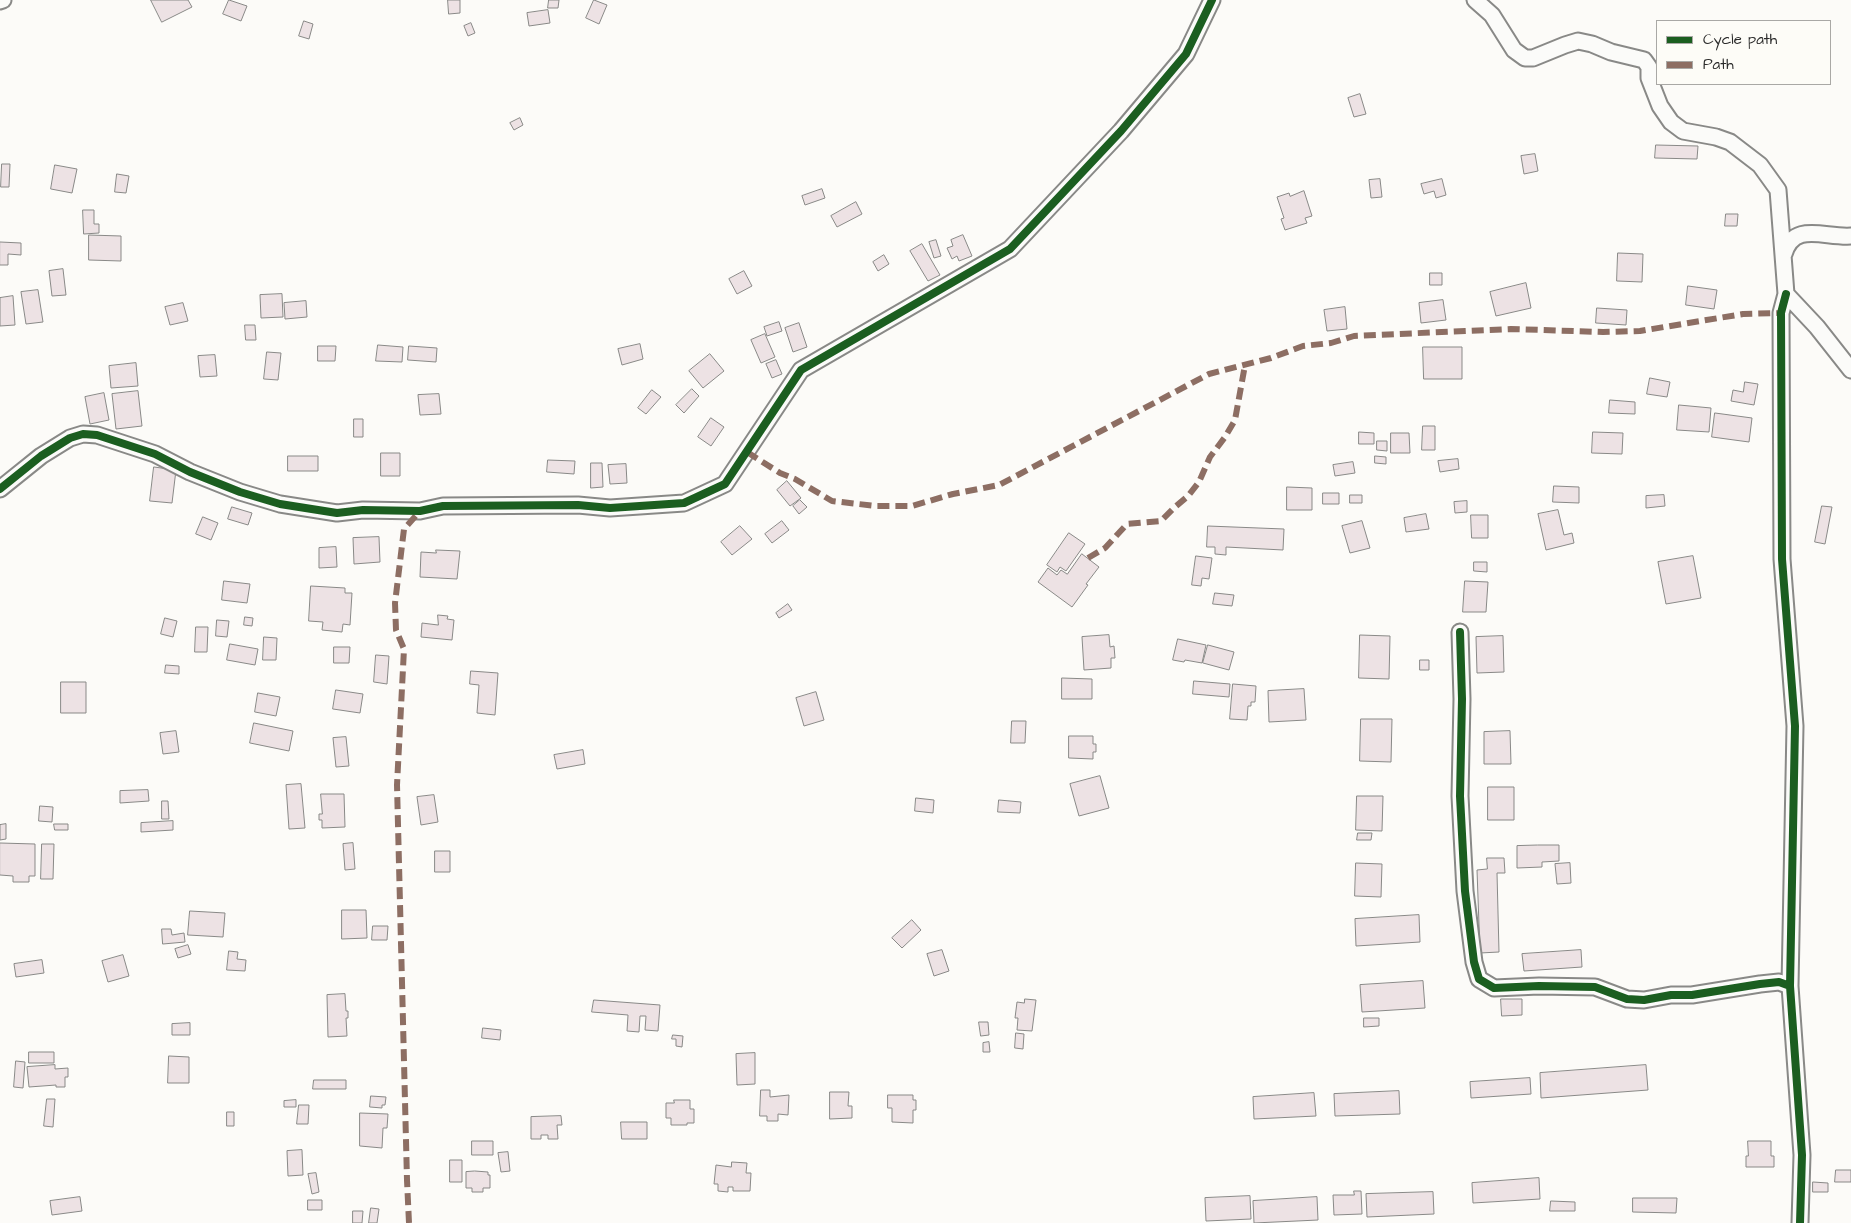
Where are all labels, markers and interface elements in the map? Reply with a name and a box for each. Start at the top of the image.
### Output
legend [1656,20,1831,85]
text: Cycle path [1703,29,1777,50]
text: Path [1703,54,1734,75]

